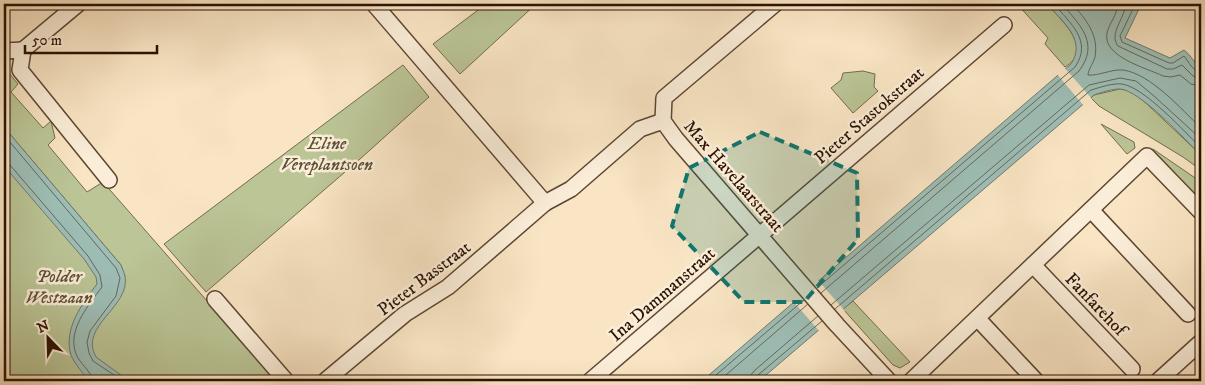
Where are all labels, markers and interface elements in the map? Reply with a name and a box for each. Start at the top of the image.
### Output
scale bar [25,22,158,54]
text: 50 m [32,31,62,50]
street label: Pieter Stastokstraat [810,62,929,169]
street label: Max Havelaarstraat [678,116,788,238]
park label: Eline Vereplantsoen [281,133,373,176]
street label: Pieter Basstraat [374,237,476,321]
street label: Ina Dammanstraat [605,243,720,347]
park label: Polder Westzaan [25,266,93,309]
street label: Fanfarehof [1060,269,1133,343]
north arrow [22,312,72,362]
text: N [35,316,53,337]

